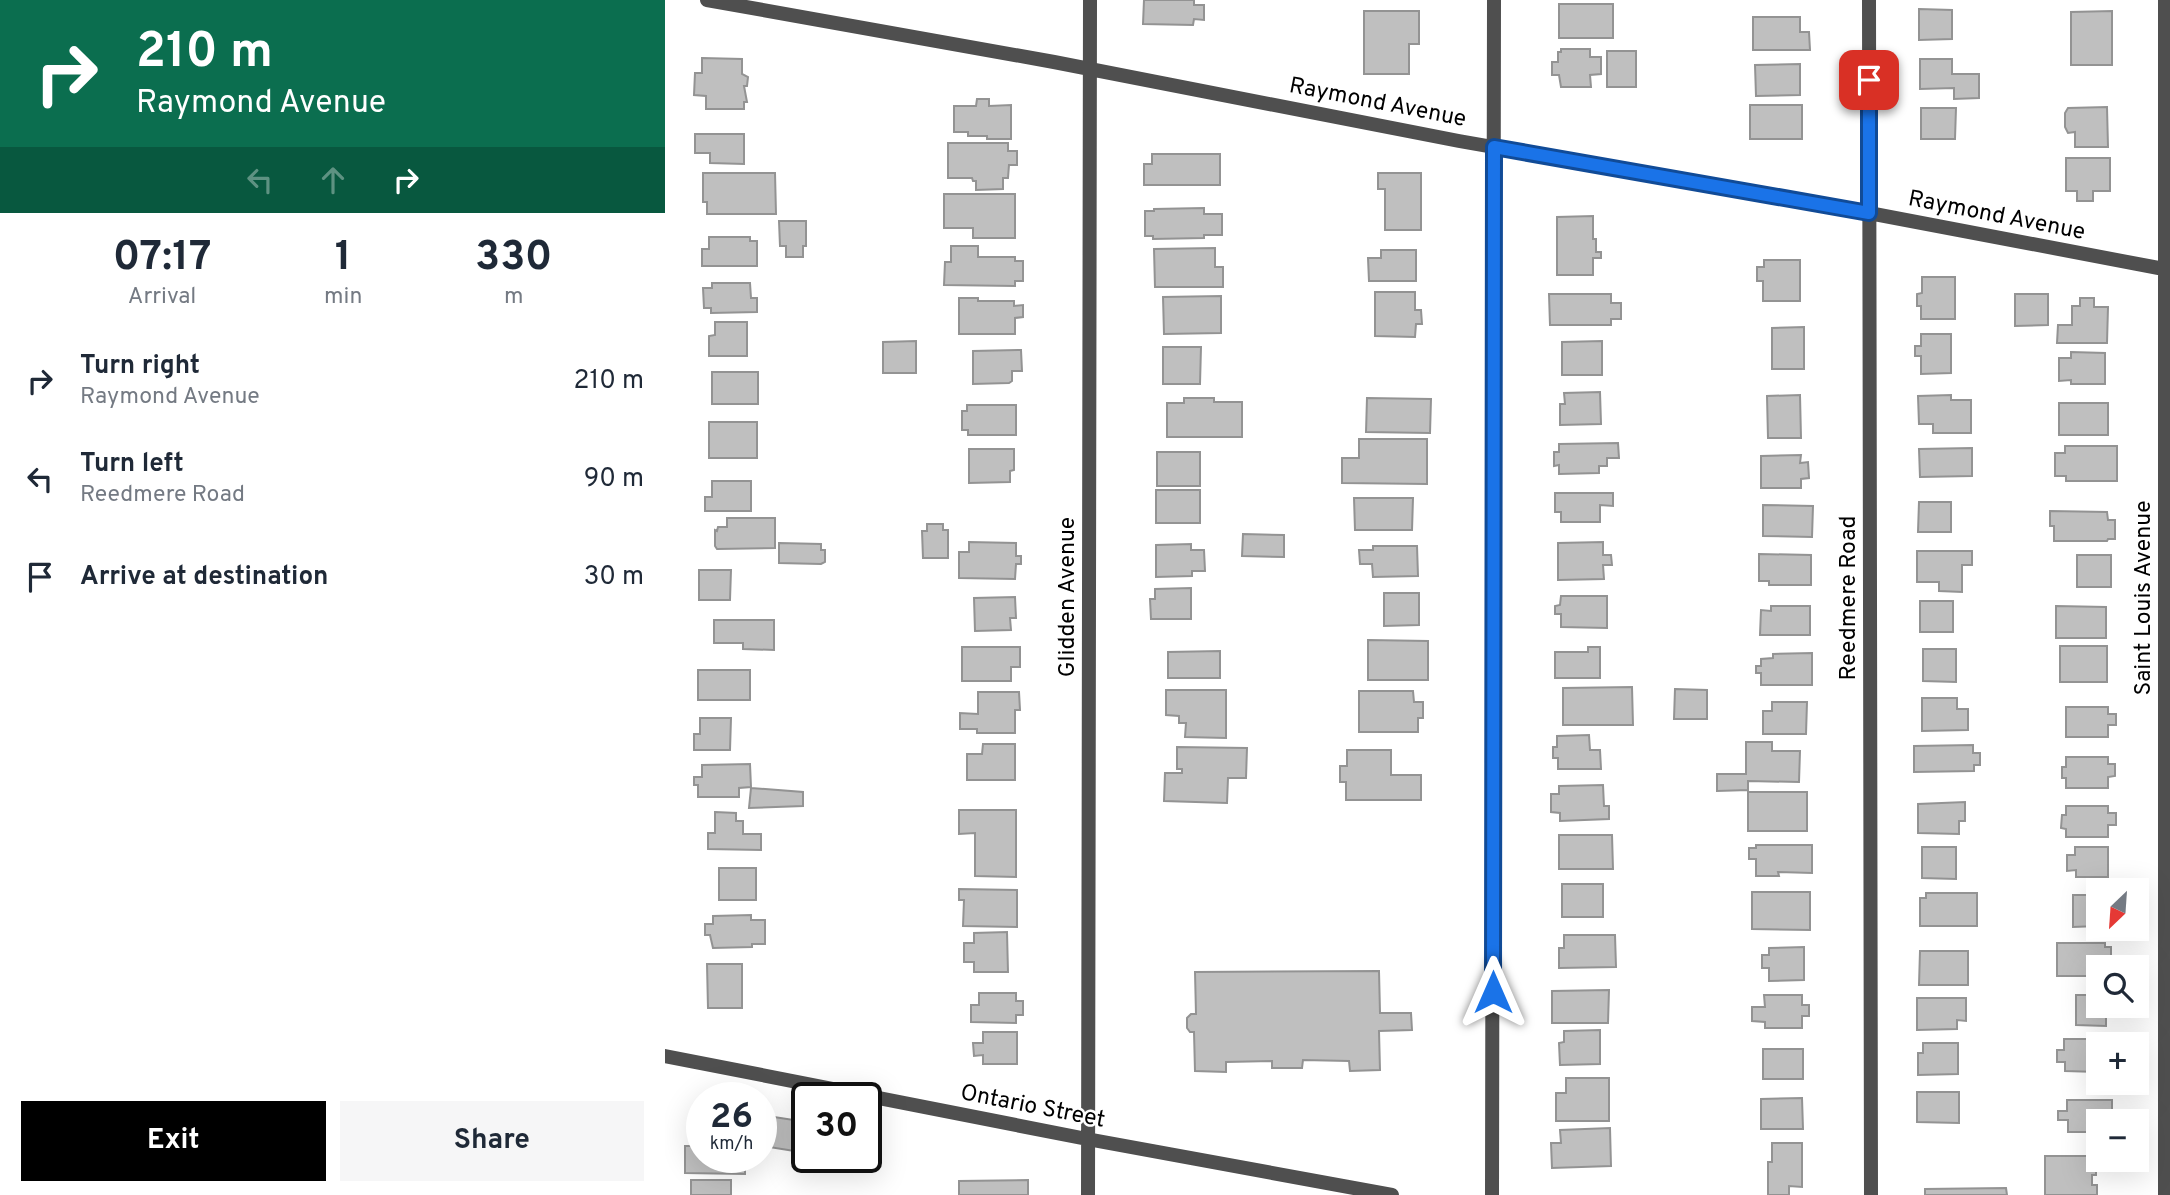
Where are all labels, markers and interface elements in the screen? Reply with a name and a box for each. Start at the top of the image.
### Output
text: 210 m [136,23,273,85]
icon: right [21,28,112,119]
pin [1839,50,1899,110]
icon: arrive [1850,61,1888,99]
street label: Raymond Avenue [1287,72,1468,135]
text: Raymond Avenue [136,84,386,124]
icon: left [241,161,279,199]
icon: ahead [314,161,352,199]
icon: right [387,161,425,199]
street label: Raymond Avenue [1906,185,2087,248]
text: 07:17 [113,232,211,285]
text: 1 [335,232,352,285]
text: 330 [475,232,552,285]
text: Arrival [128,283,196,312]
text: min [324,283,362,312]
text: m [504,283,523,312]
text: Turn right [80,350,200,383]
icon: right [21,362,59,400]
text: 210 m [574,365,644,398]
text: Raymond Avenue [80,383,260,412]
text: Turn left [80,448,184,481]
icon: left [21,460,59,498]
text: 90 m [584,463,644,496]
text: Reedmere Road [80,481,245,510]
street label: Saint Louis Avenue [2130,500,2159,696]
street label: Reedmere Road [1835,515,1864,681]
street label: Glidden Avenue [1054,517,1083,677]
icon: arrive [21,558,59,596]
text: Arrive at destination [80,561,328,594]
text: 30 m [584,561,644,594]
north arrow [2086,878,2149,942]
map controls [2086,878,2149,1172]
position arrow [1456,955,1530,1029]
button: search [2086,955,2149,1018]
button: + [2086,1032,2149,1095]
street label: Ontario Street [958,1079,1107,1136]
speed limit sign: 30 [791,1082,882,1173]
text: 26 [710,1096,753,1140]
button: Exit [21,1101,326,1181]
button: Share [340,1101,644,1181]
button: − [2086,1109,2149,1172]
text: km/h [710,1133,753,1156]

